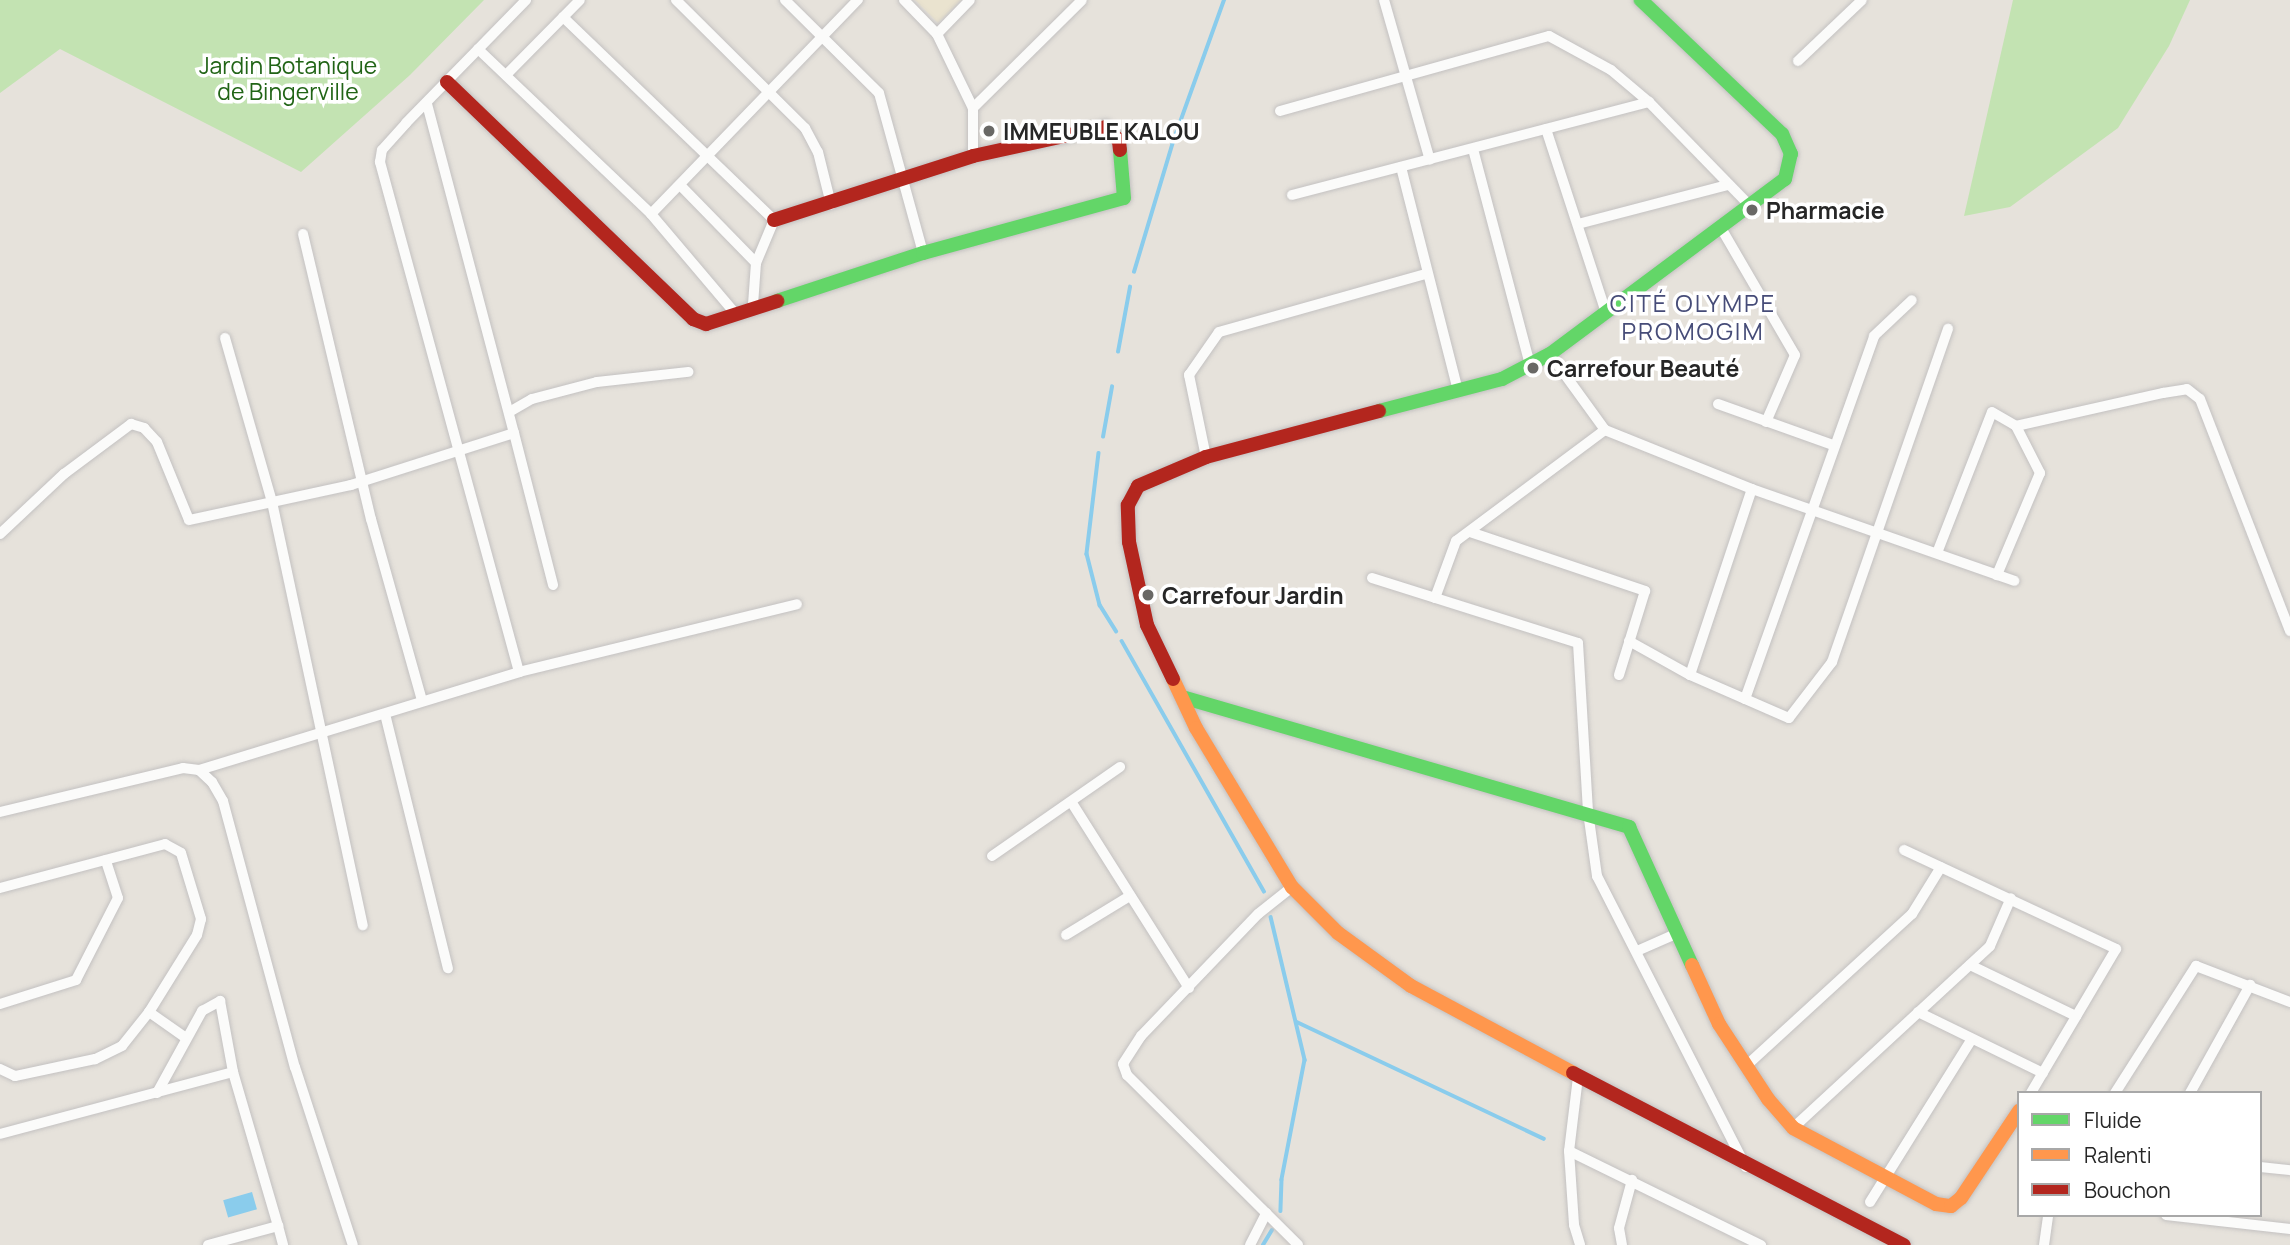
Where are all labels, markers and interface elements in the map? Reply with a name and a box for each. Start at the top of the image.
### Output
park label: Jardin Botanique de Bingerville [199,51,377,105]
place label: IMMEUBLE KALOU [1003,117,1200,145]
marker: IMMEUBLE KALOU [981,123,997,139]
place label: Pharmacie [1766,196,1885,224]
marker: Pharmacie [1744,202,1760,218]
district label: CITÉ OLYMPE PROMOGIM [1611,289,1775,345]
place label: Carrefour Beauté [1547,354,1739,382]
marker: Carrefour Beauté [1525,360,1541,376]
place label: Carrefour Jardin [1162,581,1344,609]
marker: Carrefour Jardin [1140,587,1156,603]
legend [2017,1091,2262,1217]
text: Fluide [2084,1106,2142,1134]
text: Ralenti [2084,1141,2152,1169]
text: Bouchon [2084,1176,2171,1204]

